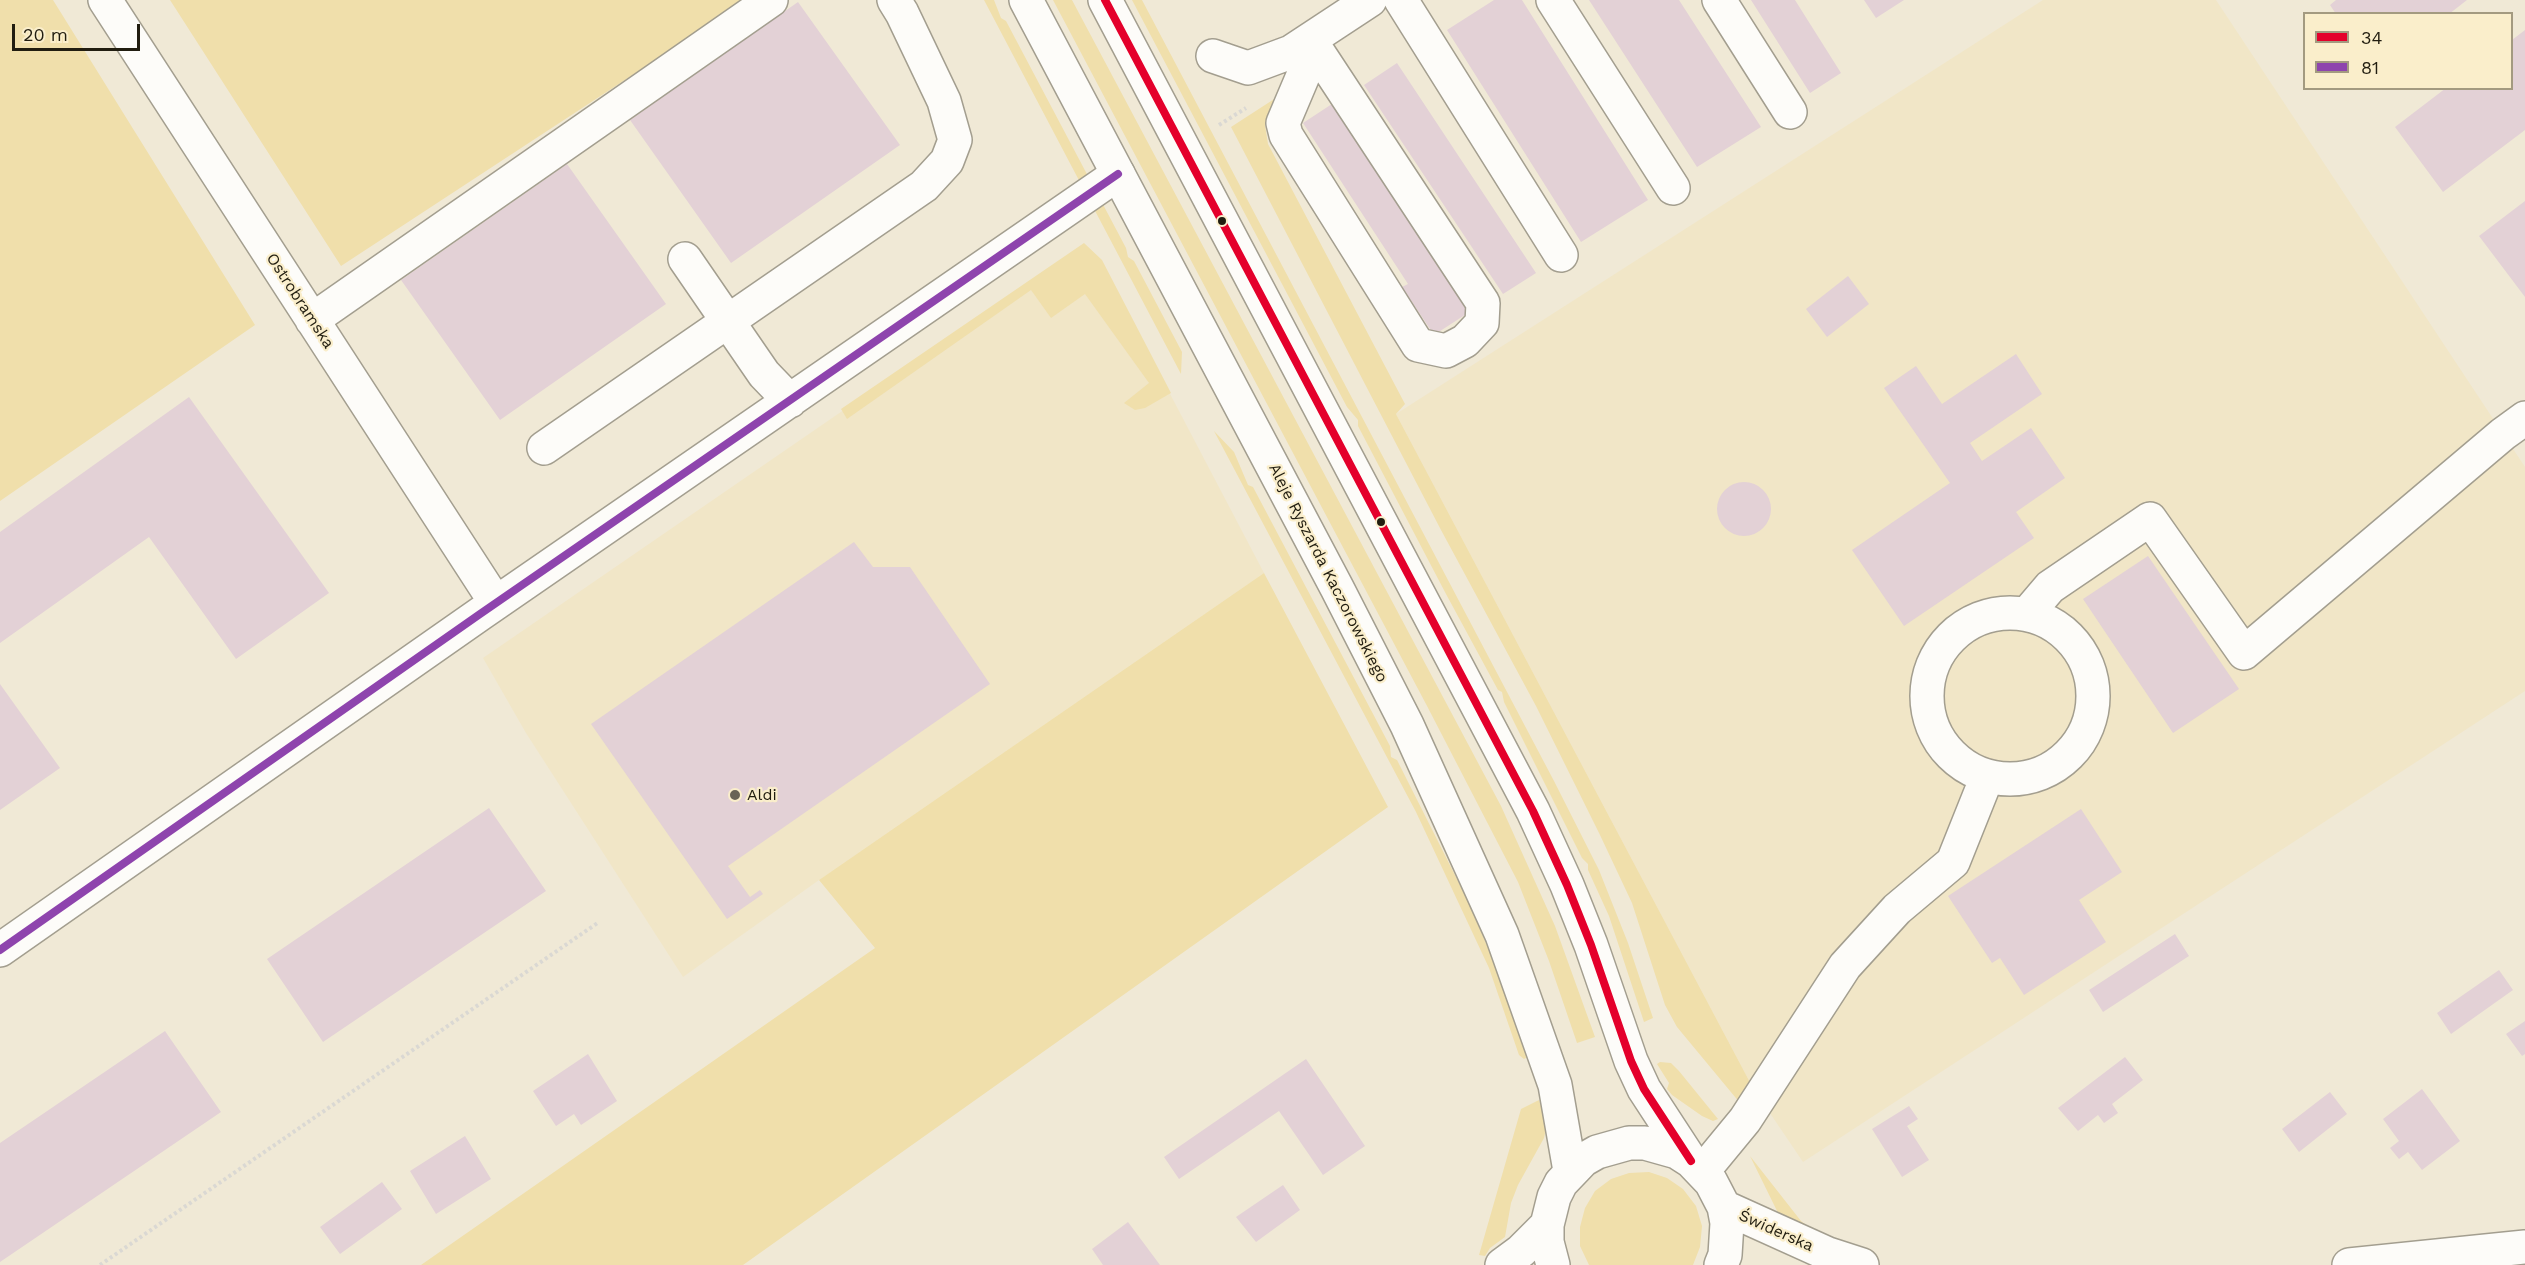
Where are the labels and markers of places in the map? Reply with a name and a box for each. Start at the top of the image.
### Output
unlabelled marker [1216,215,1228,227]
unlabelled marker [1375,516,1387,528]
place label: Aldi [747,785,777,805]
marker: Aldi [728,788,742,802]

